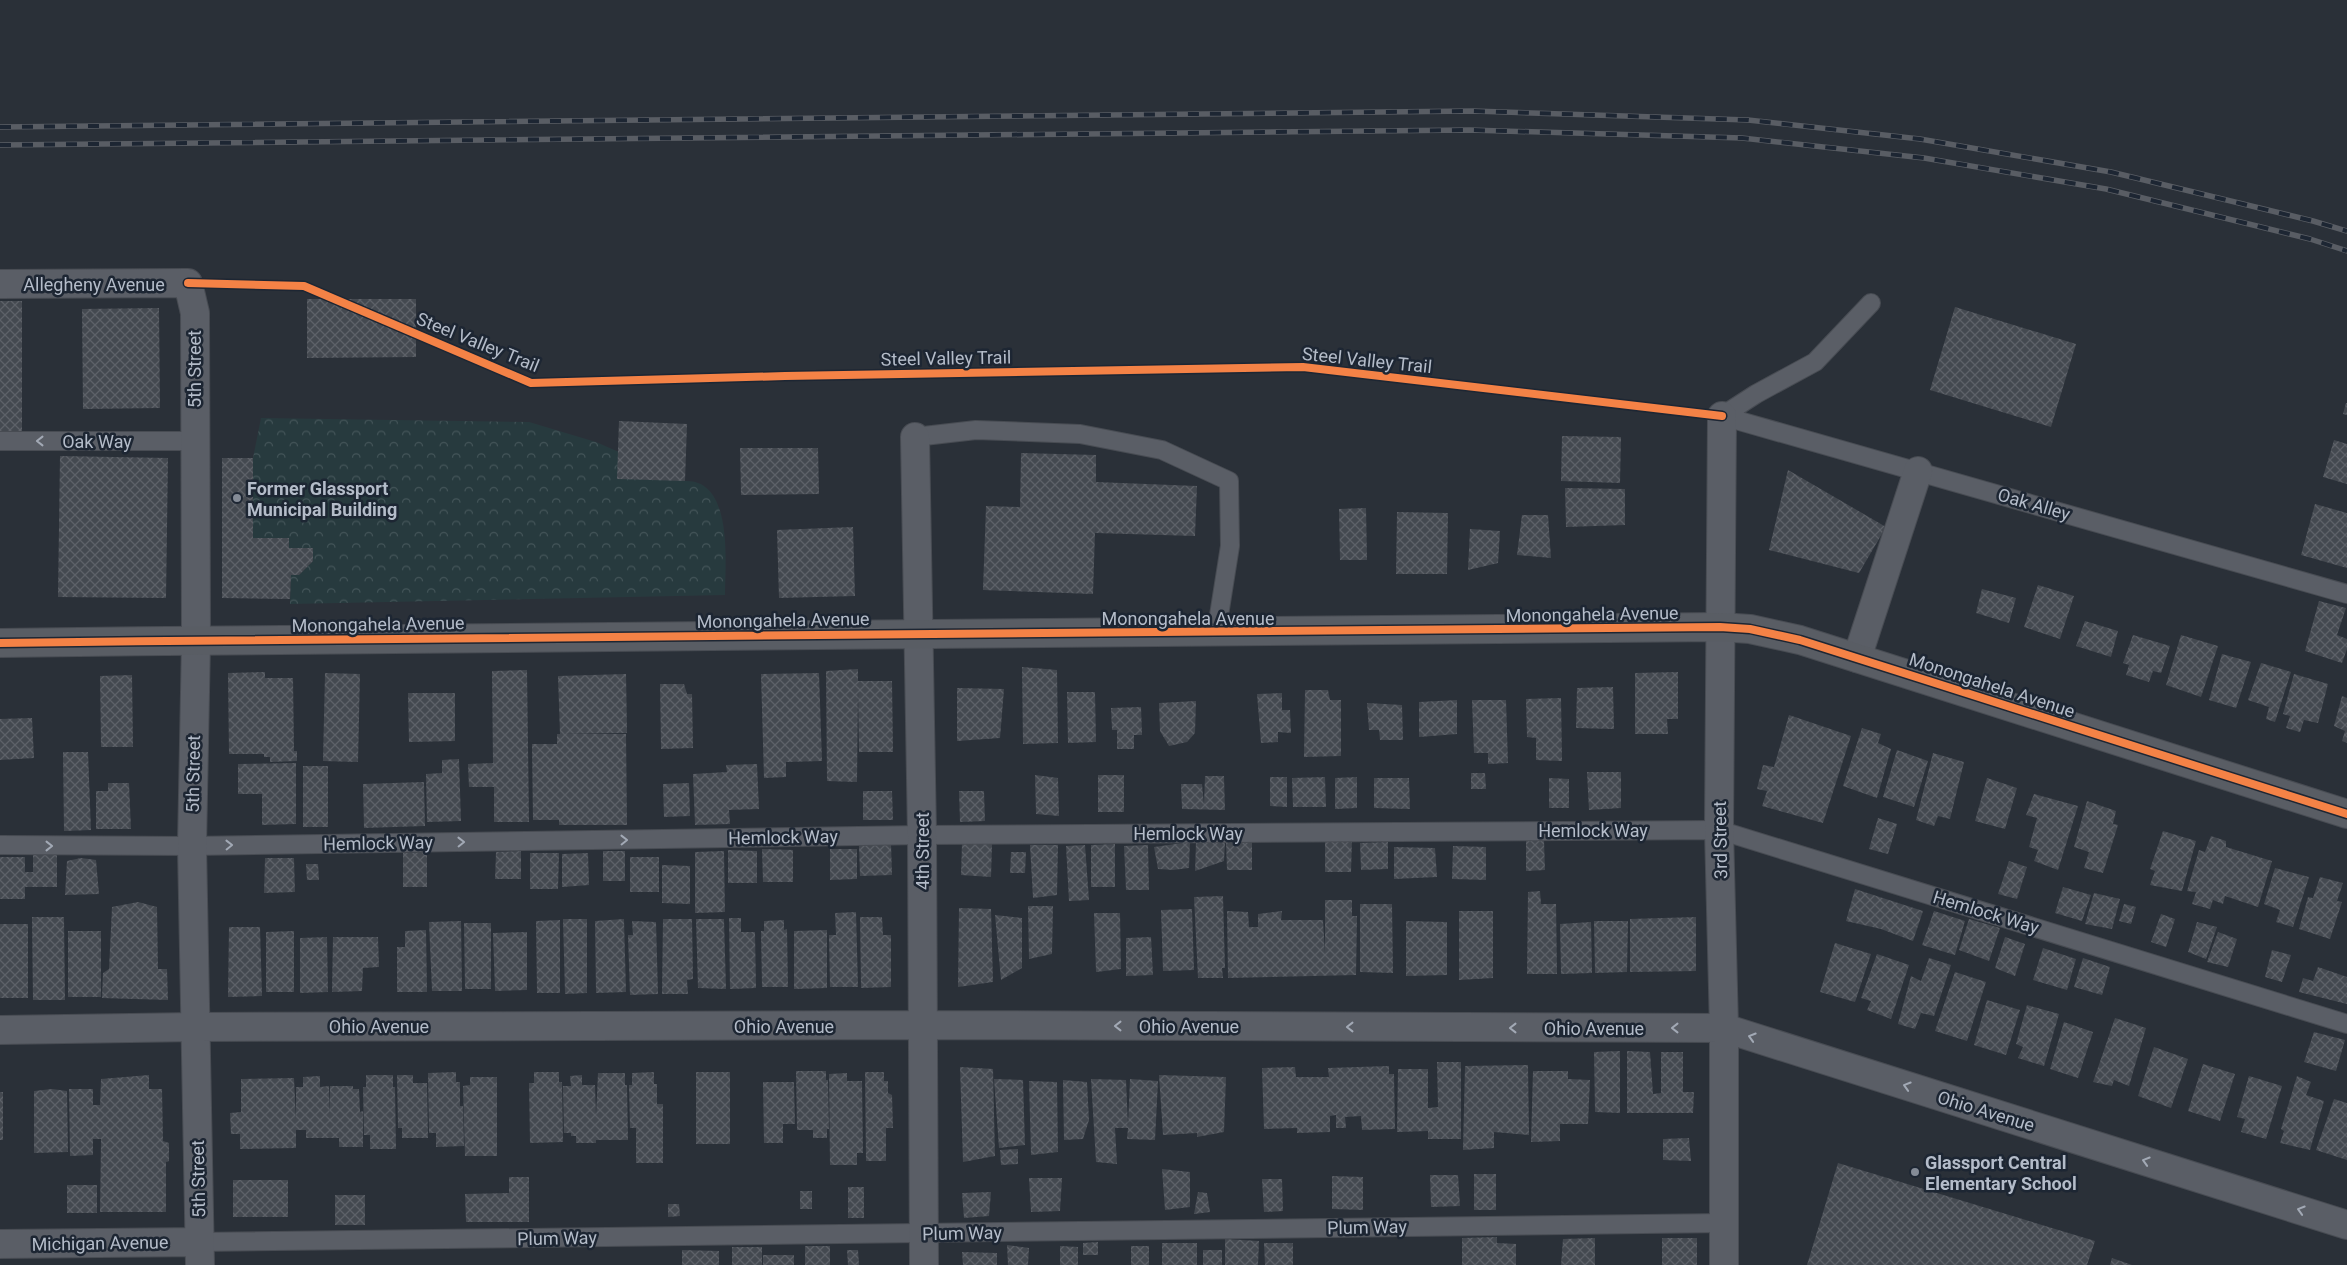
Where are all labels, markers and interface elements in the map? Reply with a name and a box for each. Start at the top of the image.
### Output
street label: Allegheny Avenue [23,274,165,295]
street label: Steel Valley Trail [414,308,542,376]
street label: 5th Street [184,330,205,408]
street label: Steel Valley Trail [1301,343,1433,377]
street label: Steel Valley Trail [881,346,1011,370]
street label: Oak Way [62,431,132,452]
one-way arrow [36,436,44,446]
place label: Former Glassport Municipal Building [247,478,397,520]
street label: Oak Alley [1995,484,2073,524]
marker: Former Glassport Municipal Building [231,492,243,504]
street label: Monongahela Avenue [1505,602,1679,626]
street label: Monongahela Avenue [696,608,870,632]
street label: Monongahela Avenue [1102,608,1274,629]
street label: Monongahela Avenue [291,612,465,636]
street label: Monongahela Avenue [1906,648,2078,722]
street label: 5th Street [182,735,204,813]
street label: 3rd Street [1709,801,1731,879]
street label: 4th Street [912,812,933,890]
street label: Hemlock Way [1538,820,1648,841]
street label: Hemlock Way [1133,823,1243,844]
street label: Hemlock Way [728,826,838,848]
street label: Hemlock Way [323,832,433,854]
one-way arrow [620,835,628,845]
one-way arrow [458,837,465,847]
one-way arrow [225,840,233,850]
one-way arrow [45,841,53,851]
street label: Hemlock Way [1930,886,2042,938]
street label: Ohio Avenue [329,1016,429,1037]
street label: Ohio Avenue [734,1016,834,1037]
street label: Ohio Avenue [1139,1016,1239,1037]
street label: Ohio Avenue [1544,1018,1644,1039]
one-way arrow [1114,1021,1122,1031]
one-way arrow [1346,1022,1354,1032]
one-way arrow [1509,1023,1516,1033]
one-way arrow [1671,1023,1679,1033]
one-way arrow [1748,1033,1757,1043]
one-way arrow [1903,1082,1912,1092]
street label: Ohio Avenue [1935,1086,2037,1136]
street label: 5th Street [187,1140,209,1218]
place label: Glassport Central Elementary School [1925,1152,2077,1194]
one-way arrow [2142,1157,2150,1167]
marker: Glassport Central Elementary School [1909,1166,1921,1178]
one-way arrow [2297,1206,2305,1216]
street label: Plum Way [1327,1216,1408,1238]
street label: Plum Way [922,1222,1003,1244]
street label: Plum Way [517,1227,598,1249]
street label: Michigan Avenue [31,1231,169,1255]

